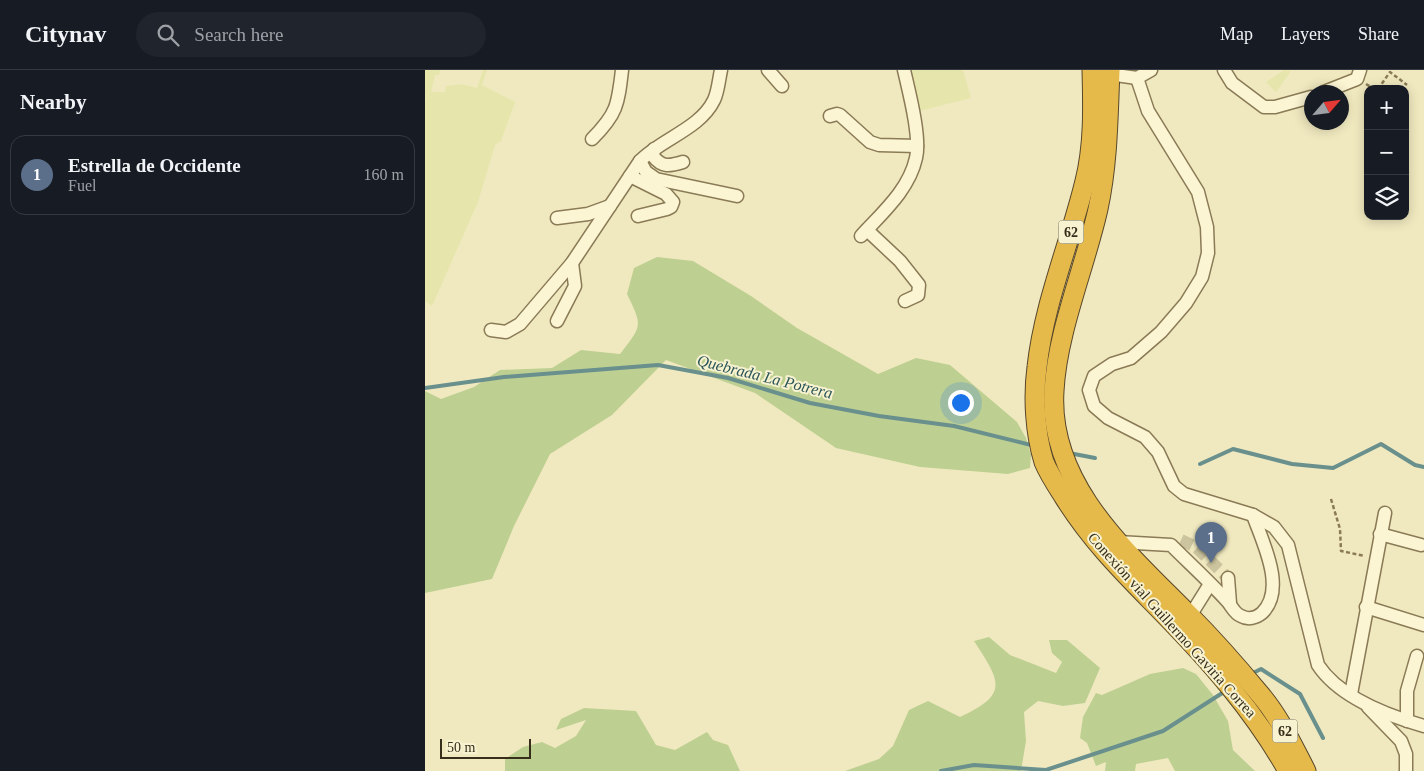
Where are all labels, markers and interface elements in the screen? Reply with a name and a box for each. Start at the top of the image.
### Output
search box [136,12,486,57]
text: Citynav [25,21,106,47]
icon: search [154,21,182,49]
text: Search here [194,24,283,45]
text: Map [1220,24,1253,44]
text: Layers [1281,24,1330,44]
text: Share [1358,24,1399,44]
north arrow [1304,85,1349,130]
map controls [1364,85,1409,220]
button: + [1364,85,1409,130]
text: Nearby [20,90,87,114]
button: − [1364,130,1409,175]
text: Estrella de Occidente [68,155,241,176]
text: 1 [33,166,41,183]
text: 160 m [364,166,404,183]
button: layers [1364,175,1409,220]
text: Fuel [68,177,96,194]
road number: 62 [1059,220,1083,243]
water label: Quebrada La Potrera [695,351,834,402]
your location [948,390,974,416]
pin: 1 [1195,522,1227,563]
street label: Conexión vial Guillermo Gaviria Correa [1085,529,1260,721]
road number: 62 [1273,719,1297,742]
scale bar [440,736,531,759]
text: 50 m [447,740,475,755]

